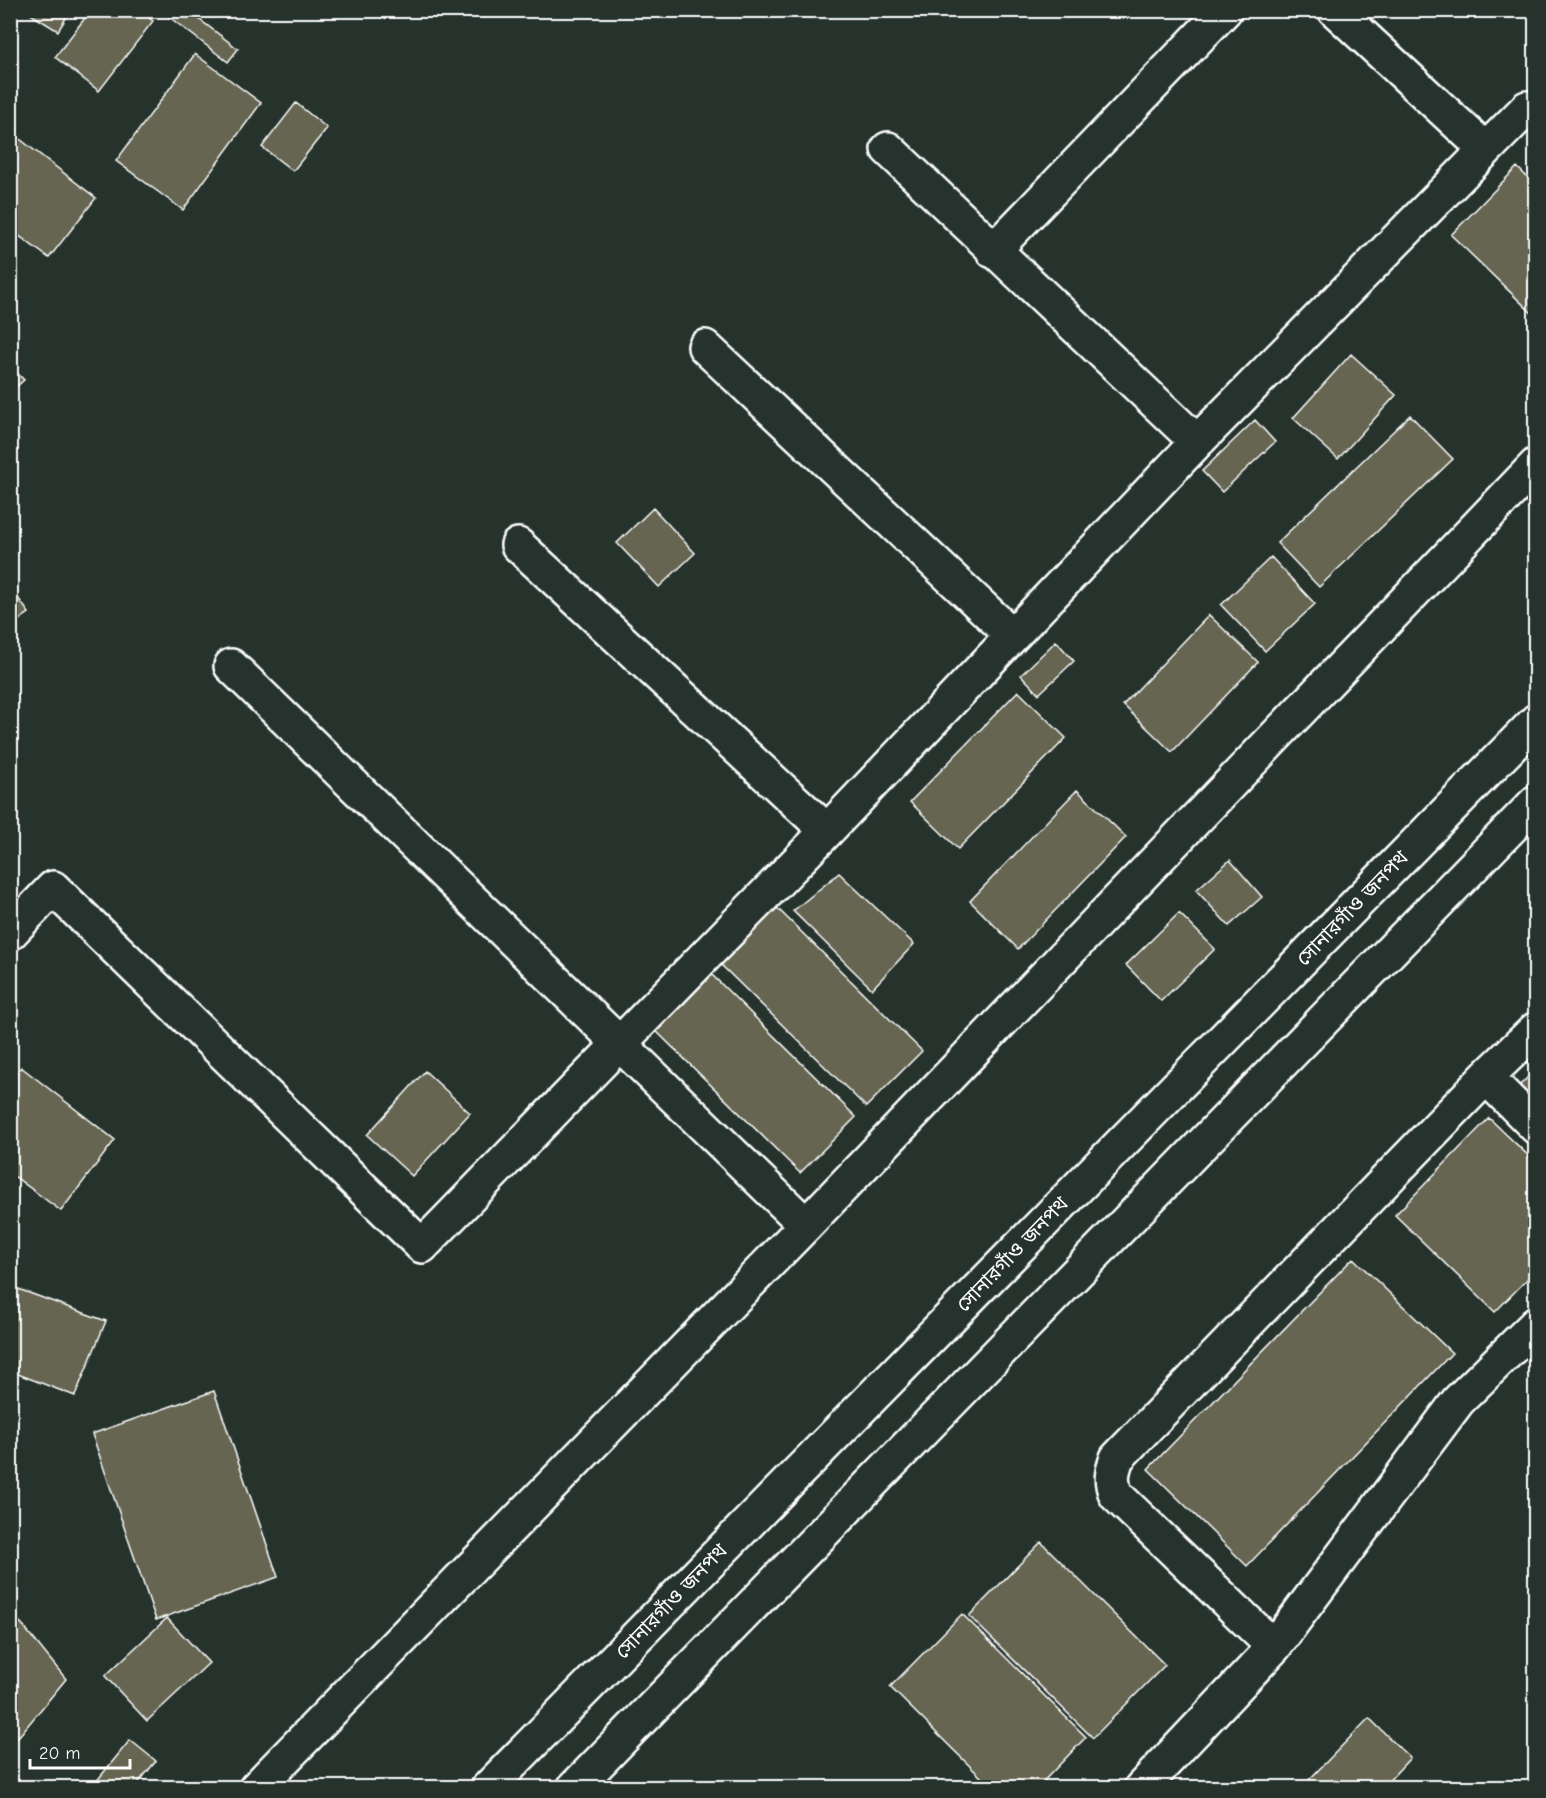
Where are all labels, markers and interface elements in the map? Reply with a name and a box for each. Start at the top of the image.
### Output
street label: সোনারগাঁও জনপথ [1291,845,1414,970]
street label: সোনারগাঁও জনপথ [951,1191,1074,1316]
street label: সোনারগাঁও জনপথ [610,1538,733,1663]
scale bar [30,1732,130,1770]
text: 20 m [39,1743,80,1764]

